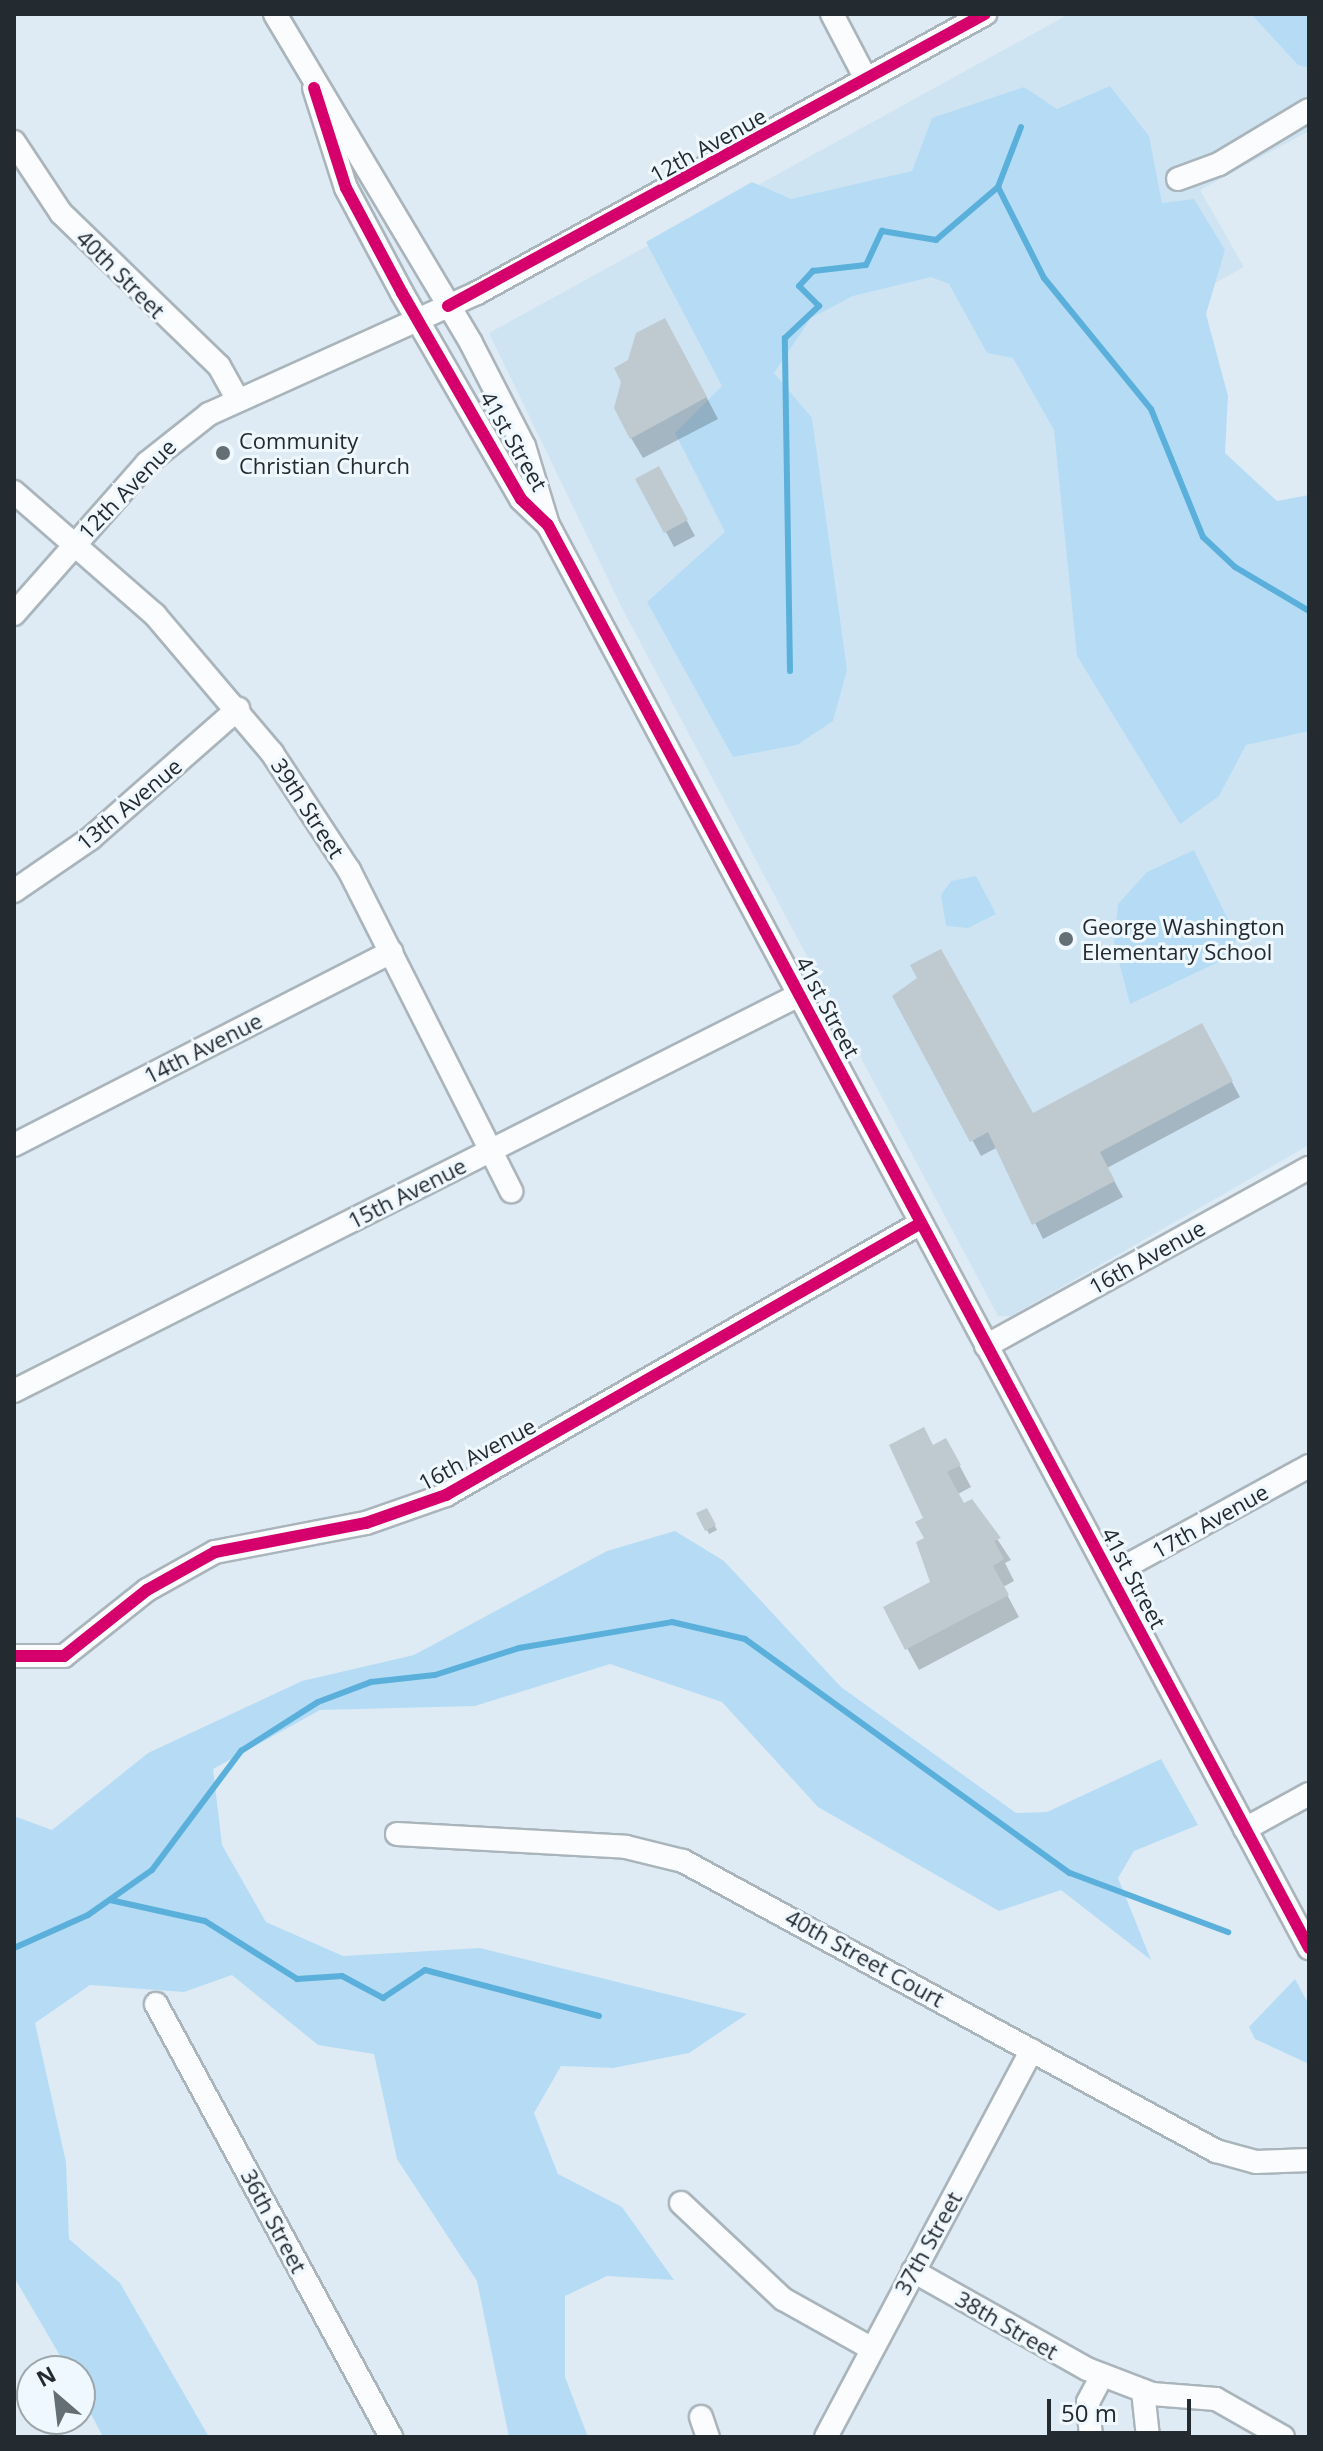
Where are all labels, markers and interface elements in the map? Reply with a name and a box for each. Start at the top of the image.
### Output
street label: 12th Avenue [645,102,771,188]
street label: 40th Street [71,224,171,324]
street label: 41st Street [475,386,553,496]
place label: Community Christian Church [239,427,410,478]
street label: 12th Avenue [73,434,181,544]
marker: Community Christian Church [214,444,232,462]
street label: 13th Avenue [71,752,187,856]
street label: 39th Street [266,753,350,863]
place label: George Washington Elementary School [1082,913,1285,964]
marker: George Washington Elementary School [1057,930,1075,948]
street label: 41st Street [790,952,866,1062]
street label: 14th Avenue [140,1007,266,1089]
street label: 15th Avenue [344,1152,470,1234]
street label: 16th Avenue [1084,1214,1210,1300]
street label: 16th Avenue [414,1412,540,1496]
street label: 17th Avenue [1147,1478,1273,1564]
street label: 41st Street [1096,1523,1172,1633]
street label: 40th Street Court [781,1904,949,2012]
street label: 36th Street [236,2165,312,2277]
street label: 37th Street [889,2187,967,2299]
street label: 38th Street [951,2285,1063,2365]
north arrow [16,2355,96,2435]
text: N [31,2358,61,2393]
scale bar [1051,2383,1195,2433]
text: 50 m [1061,2396,1117,2429]

